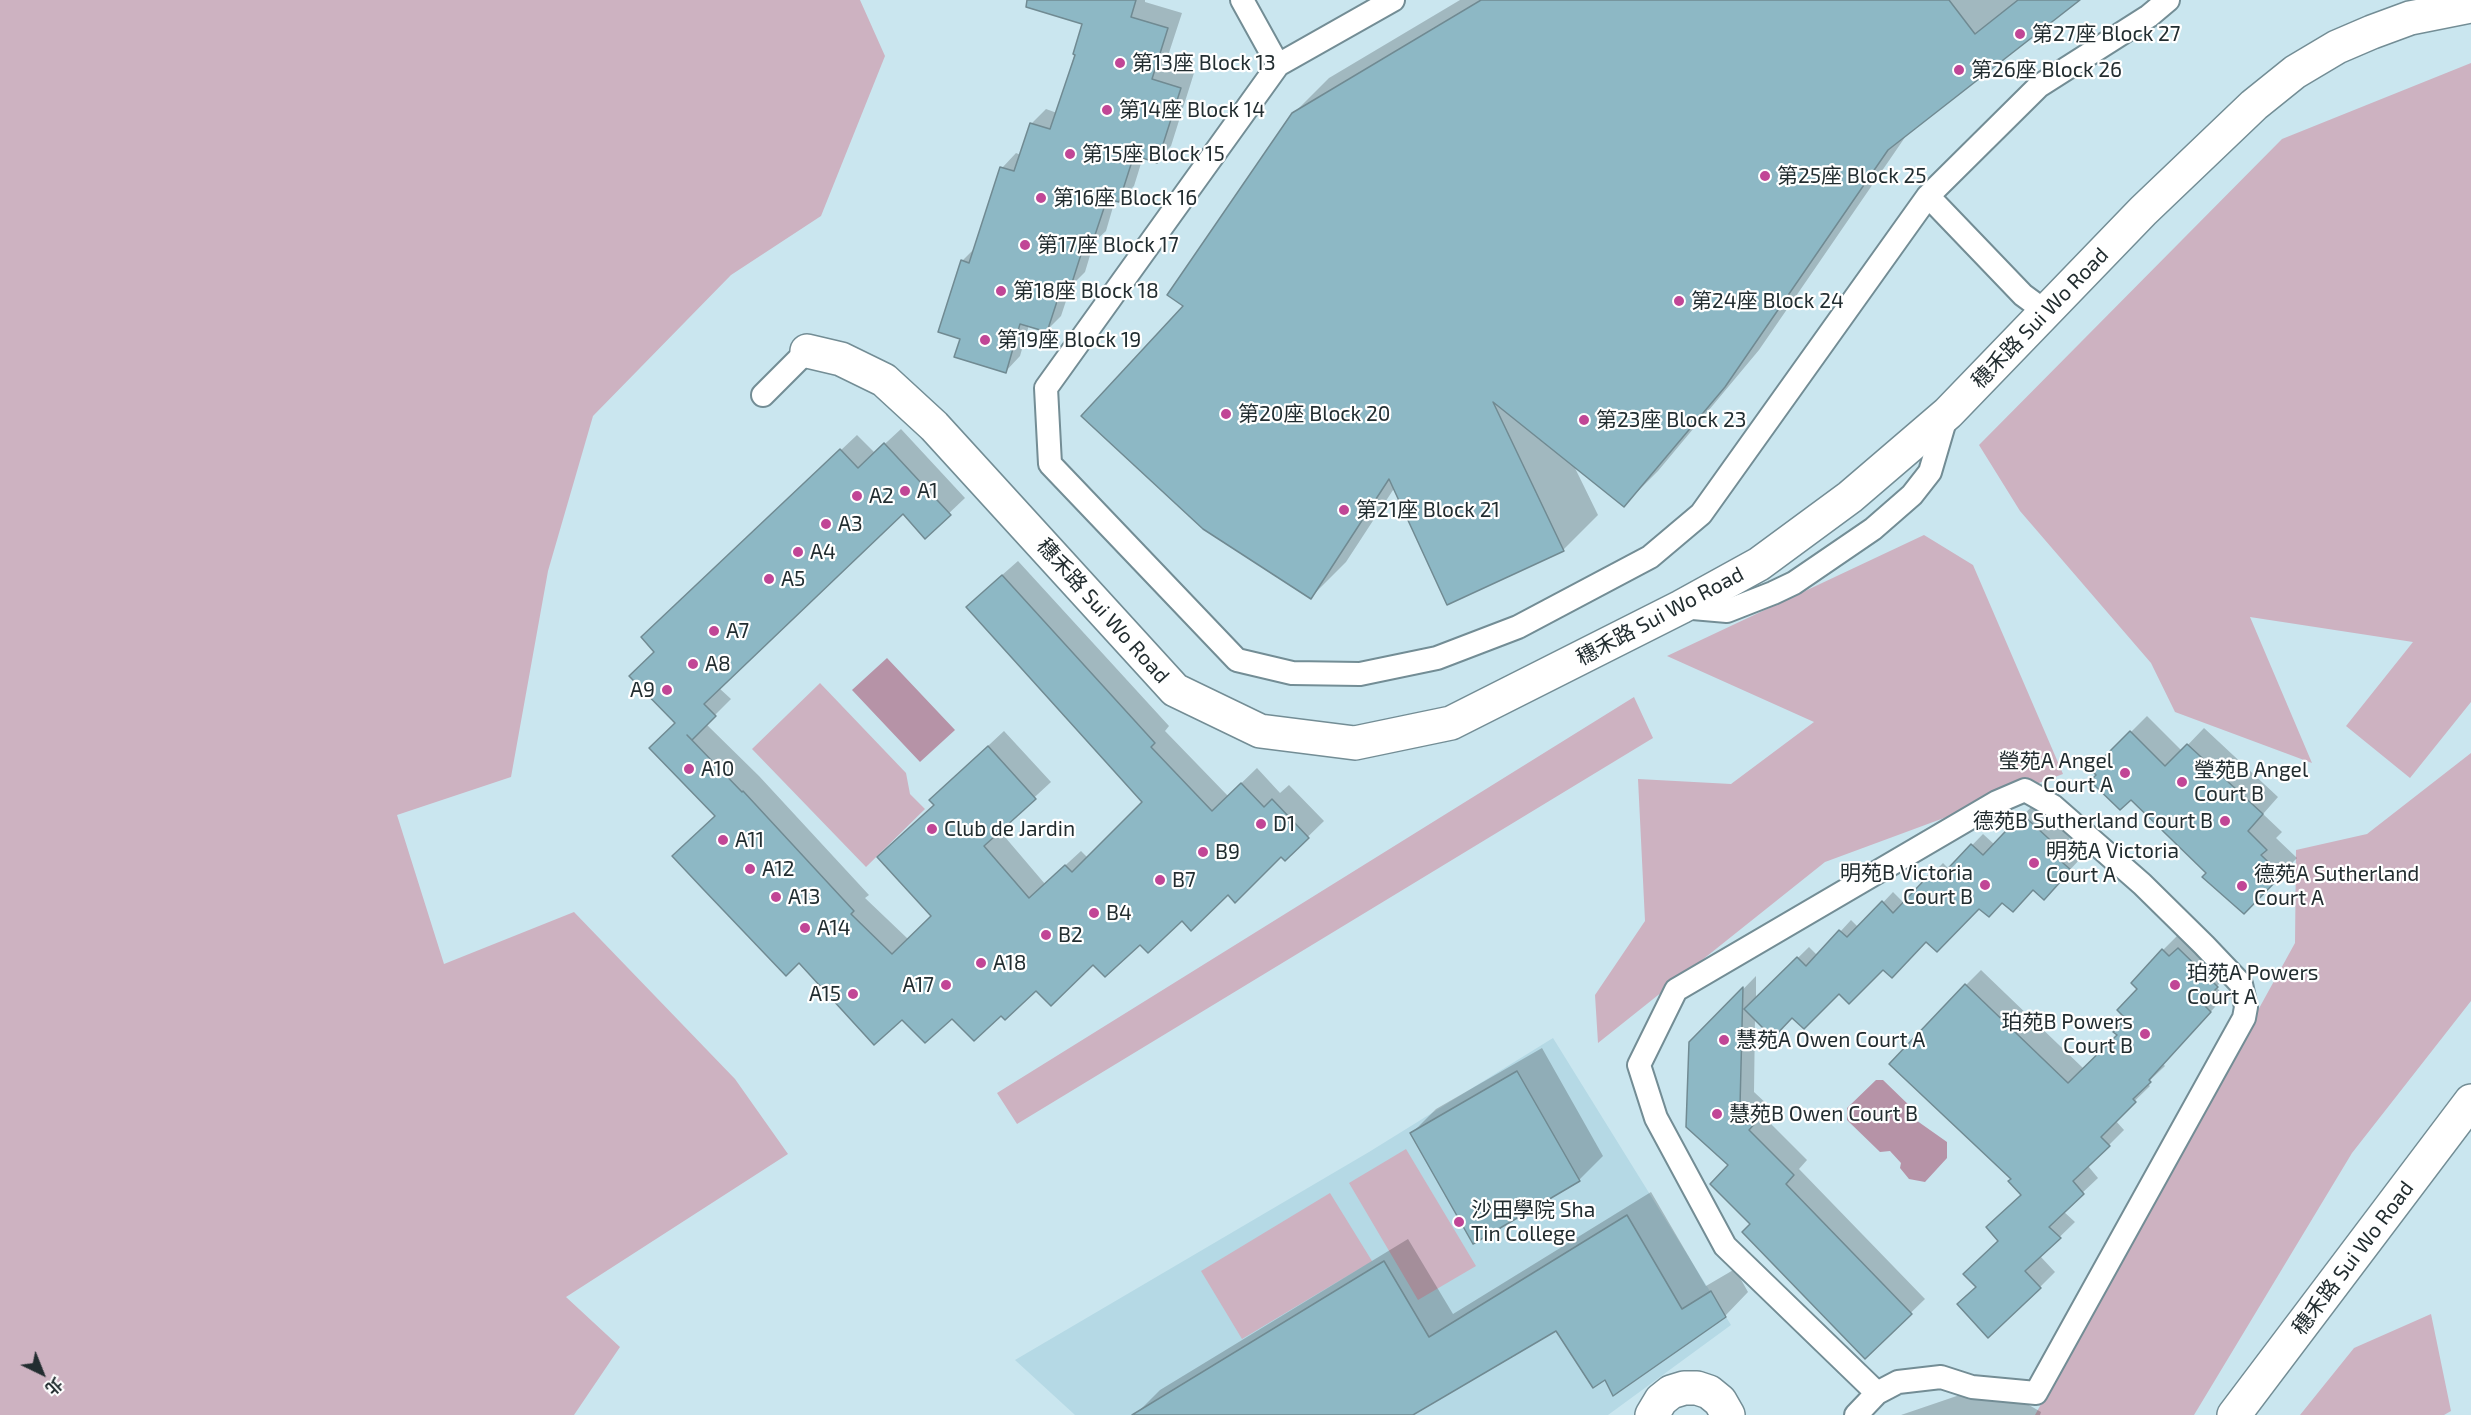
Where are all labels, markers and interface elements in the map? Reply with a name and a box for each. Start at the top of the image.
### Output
place label: 第27座 Block 27 [2032,21,2181,47]
marker: 第27座 Block 27 [2013,27,2027,41]
place label: 第13座 Block 13 [1132,50,1276,76]
marker: 第13座 Block 13 [1113,56,1127,70]
place label: 第26座 Block 26 [1971,57,2122,83]
marker: 第26座 Block 26 [1952,63,1966,77]
place label: 第14座 Block 14 [1119,97,1265,123]
marker: 第14座 Block 14 [1100,103,1114,117]
place label: 第15座 Block 15 [1082,141,1225,167]
marker: 第15座 Block 15 [1063,147,1077,161]
place label: 第25座 Block 25 [1777,163,1927,189]
marker: 第25座 Block 25 [1758,169,1772,183]
place label: 第16座 Block 16 [1053,185,1197,211]
marker: 第16座 Block 16 [1034,191,1048,205]
place label: 第17座 Block 17 [1037,232,1179,258]
marker: 第17座 Block 17 [1018,238,1032,252]
street label: 穗禾路 Sui Wo Road [1966,242,2114,394]
place label: 第18座 Block 18 [1013,278,1159,304]
marker: 第18座 Block 18 [994,284,1008,298]
place label: 第24座 Block 24 [1691,288,1844,314]
marker: 第24座 Block 24 [1672,294,1686,308]
place label: 第19座 Block 19 [997,327,1141,353]
marker: 第19座 Block 19 [978,333,992,347]
place label: 第20座 Block 20 [1238,401,1390,427]
marker: 第20座 Block 20 [1219,407,1233,421]
place label: 第23座 Block 23 [1596,407,1746,433]
marker: 第23座 Block 23 [1577,413,1591,427]
place label: A1 [917,478,938,504]
place label: A2 [869,483,894,509]
marker: A1 [898,484,912,498]
marker: A2 [850,489,864,503]
place label: 第21座 Block 21 [1356,497,1500,523]
marker: 第21座 Block 21 [1337,503,1351,517]
place label: A3 [838,511,863,537]
marker: A3 [819,517,833,531]
street label: 穗禾路 Sui Wo Road [1031,534,1175,688]
place label: A4 [810,539,836,565]
marker: A4 [791,545,805,559]
street label: 穗禾路 Sui Wo Road [1572,561,1748,671]
place label: A5 [781,566,805,592]
marker: A5 [762,572,776,586]
place label: A7 [726,618,749,644]
marker: A7 [707,624,721,638]
place label: A8 [705,651,731,677]
marker: A8 [686,657,700,671]
place label: A9 [630,677,655,703]
marker: A9 [660,683,674,697]
place label: 瑩苑A Angel Court A [1999,748,2113,798]
place label: A10 [701,756,734,782]
place label: 瑩苑B Angel Court B [2194,757,2308,807]
marker: A10 [682,762,696,776]
marker: 瑩苑A Angel Court A [2118,766,2132,780]
marker: 瑩苑B Angel Court B [2175,775,2189,789]
place label: 德苑B Sutherland Court B [1973,808,2213,834]
place label: D1 [1273,811,1295,837]
marker: 德苑B Sutherland Court B [2218,814,2232,828]
place label: Club de Jardin [944,816,1075,842]
marker: D1 [1254,817,1268,831]
marker: Club de Jardin [925,822,939,836]
place label: A11 [735,827,764,853]
marker: A11 [716,833,730,847]
place label: 明苑A Victoria Court A [2046,838,2179,888]
place label: B9 [1215,839,1240,865]
marker: B9 [1196,845,1210,859]
place label: A12 [762,856,795,882]
marker: 明苑A Victoria Court A [2027,856,2041,870]
place label: 明苑B Victoria Court B [1840,860,1973,910]
place label: 德苑A Sutherland Court A [2254,861,2419,911]
marker: A12 [743,862,757,876]
place label: B7 [1172,867,1196,893]
marker: B7 [1153,873,1167,887]
marker: 明苑B Victoria Court B [1978,878,1992,892]
marker: 德苑A Sutherland Court A [2235,879,2249,893]
place label: A13 [788,884,820,910]
marker: A13 [769,890,783,904]
place label: B4 [1106,900,1132,926]
marker: B4 [1087,906,1101,920]
place label: A14 [817,915,851,941]
marker: A14 [798,921,812,935]
place label: B2 [1058,922,1083,948]
marker: B2 [1039,928,1053,942]
place label: A18 [993,950,1026,976]
marker: A18 [974,956,988,970]
place label: 珀苑A Powers Court A [2187,960,2318,1010]
place label: A17 [903,972,934,998]
marker: A17 [939,978,953,992]
marker: 珀苑A Powers Court A [2168,978,2182,992]
place label: A15 [809,981,841,1007]
marker: A15 [846,987,860,1001]
place label: 珀苑B Powers Court B [2002,1009,2133,1059]
place label: 慧苑A Owen Court A [1736,1027,1925,1053]
marker: 珀苑B Powers Court B [2138,1027,2152,1041]
marker: 慧苑A Owen Court A [1717,1033,1731,1047]
place label: 慧苑B Owen Court B [1729,1101,1918,1127]
marker: 慧苑B Owen Court B [1710,1107,1724,1121]
street label: 穗禾路 Sui Wo Road [2287,1176,2419,1340]
place label: 沙田學院 Sha Tin College [1471,1197,1595,1247]
marker: 沙田學院 Sha Tin College [1452,1215,1466,1229]
north arrow [12,1343,72,1403]
text: 北 [42,1374,67,1399]

